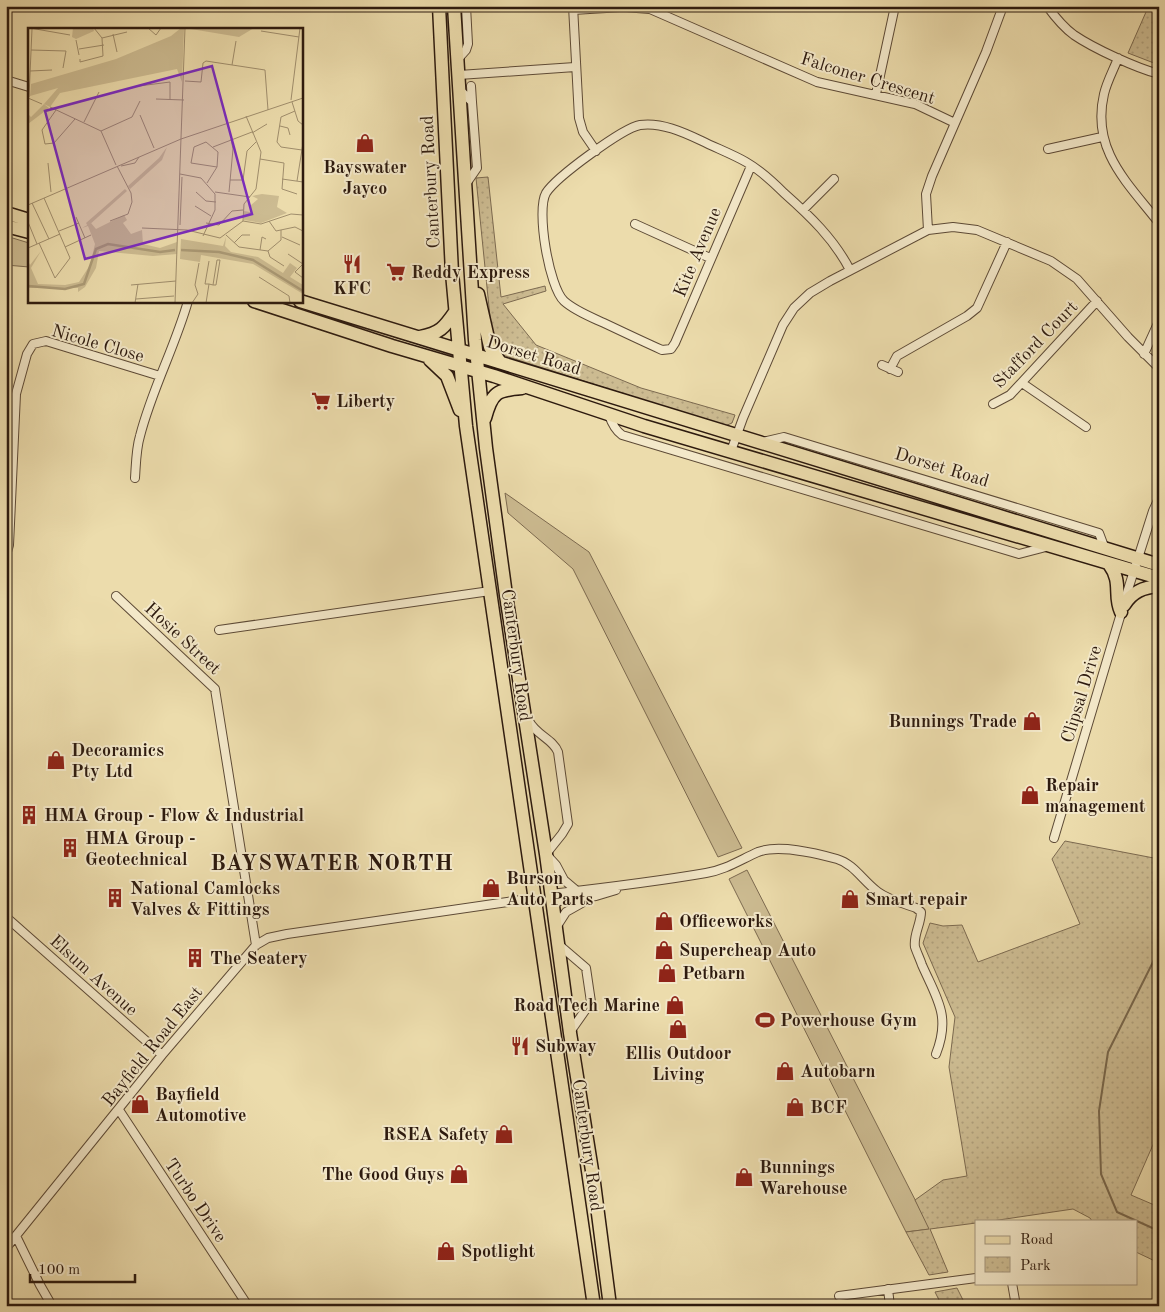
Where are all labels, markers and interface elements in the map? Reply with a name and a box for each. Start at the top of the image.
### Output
inset map [28,28,302,302]
street label: Falconer Crescent [798,50,937,108]
street label: Canterbury Road [419,115,443,249]
shop icon: Bayswater Jayco [354,132,376,154]
place label: Bayswater Jayco [323,159,407,198]
street label: Kite Avenue [671,205,725,300]
restaurant icon: KFC [341,253,363,275]
supermarket icon: Reddy Express [385,261,407,283]
place label: Reddy Express [411,264,530,282]
place label: KFC [333,280,371,298]
street label: Stafford Court [990,298,1082,392]
street label: Nicole Close [49,322,146,366]
street label: Dorset Road [484,333,583,379]
supermarket icon: Liberty [310,390,332,412]
place label: Liberty [336,393,395,411]
street label: Dorset Road [892,445,991,491]
street label: Canterbury Road [498,588,534,723]
street label: Hosie Street [141,599,224,678]
street label: Clipsal Drive [1059,643,1105,745]
shop icon: Bunnings Trade [1021,710,1043,732]
place label: Bunnings Trade [888,713,1017,731]
place label: Decoramics Pty Ltd [71,742,164,781]
shop icon: Decoramics Pty Ltd [45,749,67,771]
place label: Repair management [1045,777,1146,816]
shop icon: Repair management [1019,784,1041,806]
building icon: HMA Group - Flow & Industrial [18,804,40,826]
place label: HMA Group - Flow & Industrial [44,807,304,825]
place label: HMA Group - Geotechnical [85,830,196,869]
building icon: HMA Group - Geotechnical [59,837,81,859]
district label: BAYSWATER NORTH [210,853,454,875]
place label: Burson Auto Parts [506,870,593,909]
shop icon: Burson Auto Parts [480,877,502,899]
place label: National Camlocks Valves & Fittings [130,880,280,919]
building icon: National Camlocks Valves & Fittings [104,887,126,909]
shop icon: Smart repair [839,888,861,910]
place label: Smart repair [865,891,968,909]
shop icon: Officeworks [653,910,675,932]
place label: Officeworks [679,913,773,931]
street label: Elsum Avenue [46,932,141,1020]
shop icon: Supercheap Auto [653,939,675,961]
place label: Supercheap Auto [679,942,816,960]
building icon: The Seatery [184,947,206,969]
place label: The Seatery [210,950,308,968]
shop icon: Petbarn [656,962,678,984]
place label: Petbarn [682,965,745,983]
street label: Bayfield Road East [99,983,206,1110]
shop icon: Road Tech Marine [664,994,686,1016]
place label: Road Tech Marine [513,997,660,1015]
sports icon: Powerhouse Gym [754,1009,776,1031]
place label: Powerhouse Gym [780,1012,917,1030]
shop icon: Ellis Outdoor Living [667,1018,689,1040]
restaurant icon: Subway [509,1035,531,1057]
place label: Subway [535,1038,597,1056]
place label: Ellis Outdoor Living [625,1045,731,1084]
shop icon: Autobarn [774,1060,796,1082]
place label: Autobarn [800,1063,876,1081]
street label: Canterbury Road [569,1078,605,1213]
place label: Bayfield Automotive [155,1086,246,1125]
shop icon: Bayfield Automotive [129,1093,151,1115]
shop icon: BCF [784,1096,806,1118]
place label: BCF [810,1099,847,1117]
shop icon: RSEA Safety [493,1123,515,1145]
place label: RSEA Safety [383,1126,489,1144]
street label: Turbo Drive [161,1156,230,1245]
place label: Bunnings Warehouse [759,1159,847,1198]
shop icon: The Good Guys [448,1163,470,1185]
place label: The Good Guys [322,1166,444,1184]
shop icon: Bunnings Warehouse [733,1166,755,1188]
legend [975,1220,1138,1284]
text: Road [1020,1233,1054,1248]
shop icon: Spotlight [435,1240,457,1262]
place label: Spotlight [461,1243,535,1261]
scale bar [30,1252,135,1284]
text: Park [1020,1259,1051,1274]
text: 100 m [38,1263,80,1278]

